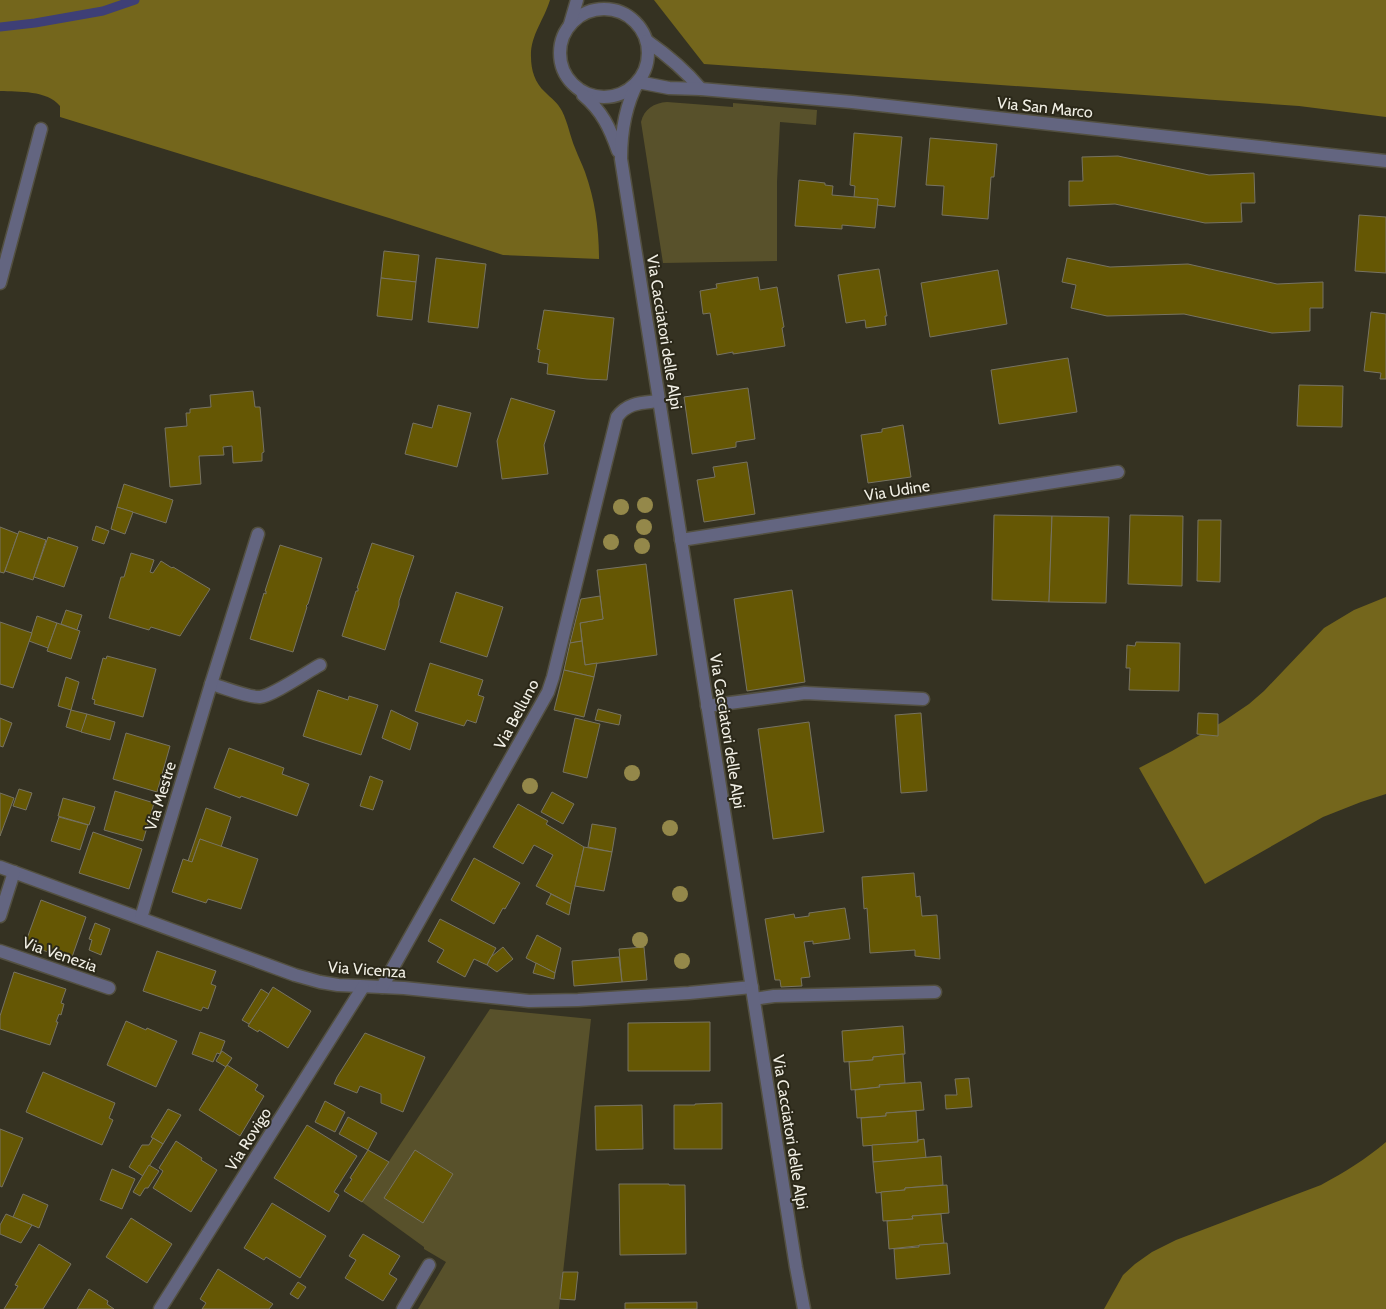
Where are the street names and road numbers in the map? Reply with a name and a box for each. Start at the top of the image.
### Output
street label: Via San Marco [996,93,1094,122]
street label: Via Cacciatori delle Alpi [643,253,686,411]
street label: Via Udine [863,476,931,505]
street label: Via Cacciatori delle Alpi [706,652,749,810]
street label: Via Belluno [490,676,543,752]
street label: Via Mestre [141,759,180,833]
street label: Via Venezia [20,933,100,976]
street label: Via Vicenza [327,957,407,982]
street label: Via Cacciatori delle Alpi [769,1053,812,1211]
street label: Via Rovigo [222,1104,275,1174]

